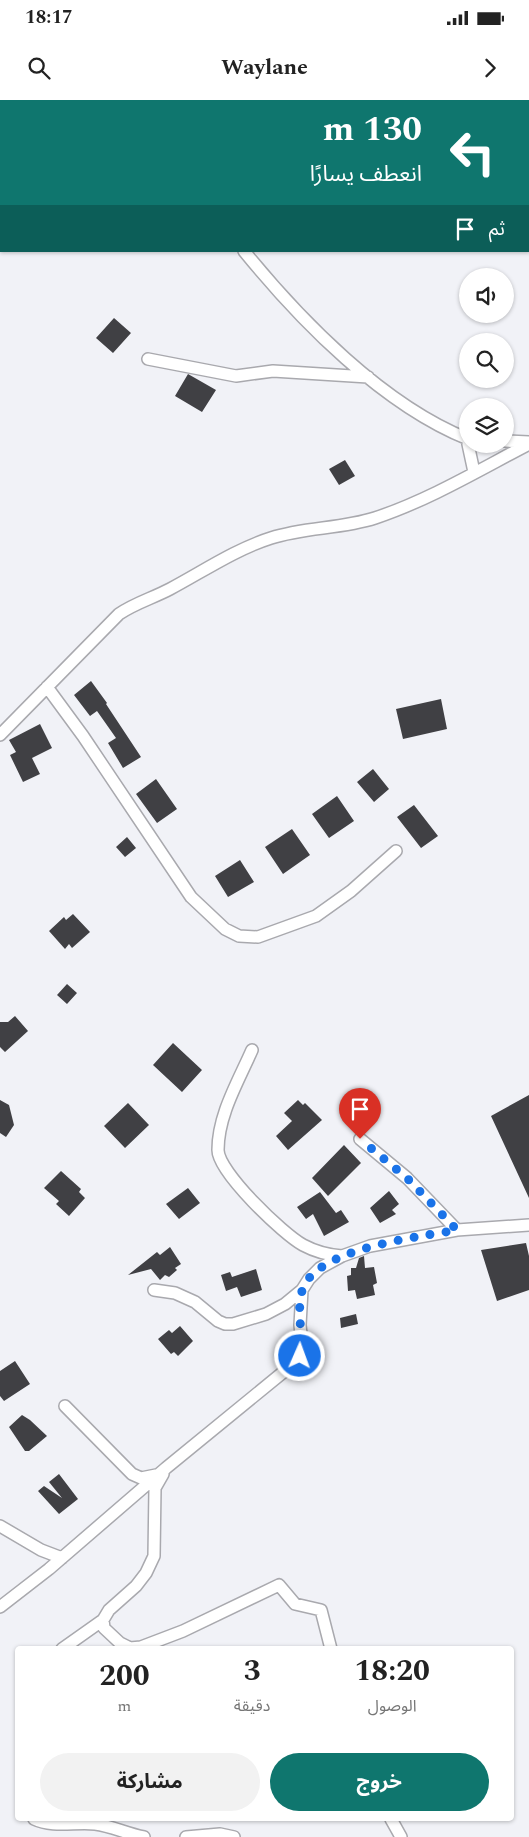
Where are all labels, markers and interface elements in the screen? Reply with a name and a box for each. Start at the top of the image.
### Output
text: 18:17 [25,3,73,32]
text: Waylane [221,51,308,84]
icon: search [25,54,53,82]
icon: forward [476,54,504,82]
text: 130 m [323,103,422,156]
icon: left [440,120,505,185]
text: انعطف يسارًا [310,158,422,191]
icon: arrive [451,215,479,243]
text: ثم [489,215,505,244]
map controls [459,268,514,453]
button: sound [459,268,514,323]
button: search [459,333,514,388]
button: layers [459,398,514,453]
pin [339,1088,381,1139]
icon: arrive [346,1095,374,1123]
position arrow [273,1329,325,1381]
text: 3 [244,1648,261,1694]
text: 18:20 [354,1648,430,1694]
text: 200 [99,1653,150,1699]
text: m [118,1694,131,1718]
text: دقيقة [234,1694,270,1718]
text: الوصول [368,1694,416,1718]
button: مشاركة [40,1753,260,1811]
button: خروج [270,1753,489,1811]

